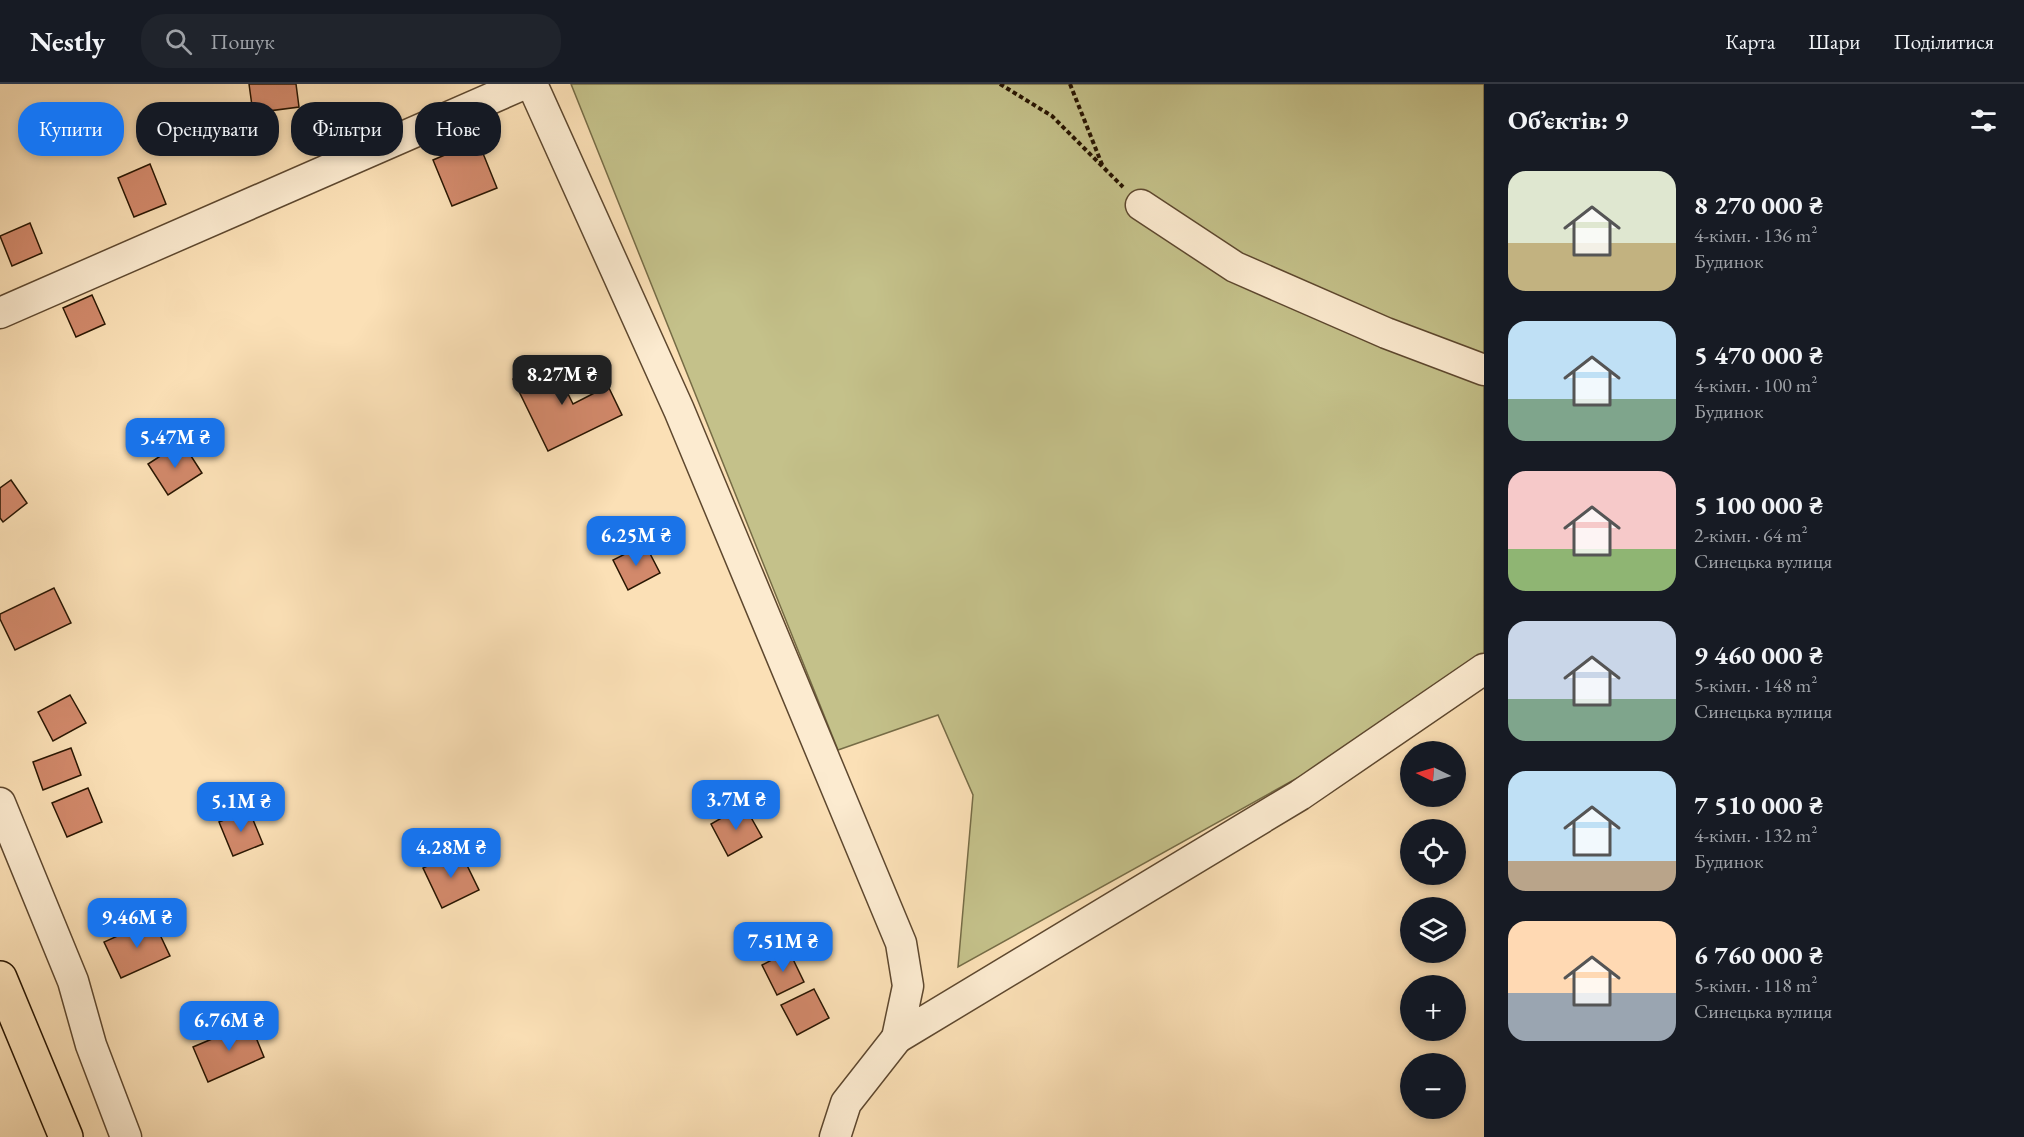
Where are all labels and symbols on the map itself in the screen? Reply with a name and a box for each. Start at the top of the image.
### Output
pin: 8.27M ₴ [507,355,617,406]
pin: 5.47M ₴ [120,418,230,469]
pin: 6.25M ₴ [581,516,691,567]
north arrow [1400,741,1466,807]
pin: 3.7M ₴ [687,780,785,831]
pin: 5.1M ₴ [192,782,290,833]
pin: 4.28M ₴ [396,828,506,879]
pin: 9.46M ₴ [82,898,192,949]
pin: 7.51M ₴ [728,922,838,973]
pin: 6.76M ₴ [174,1001,284,1052]

